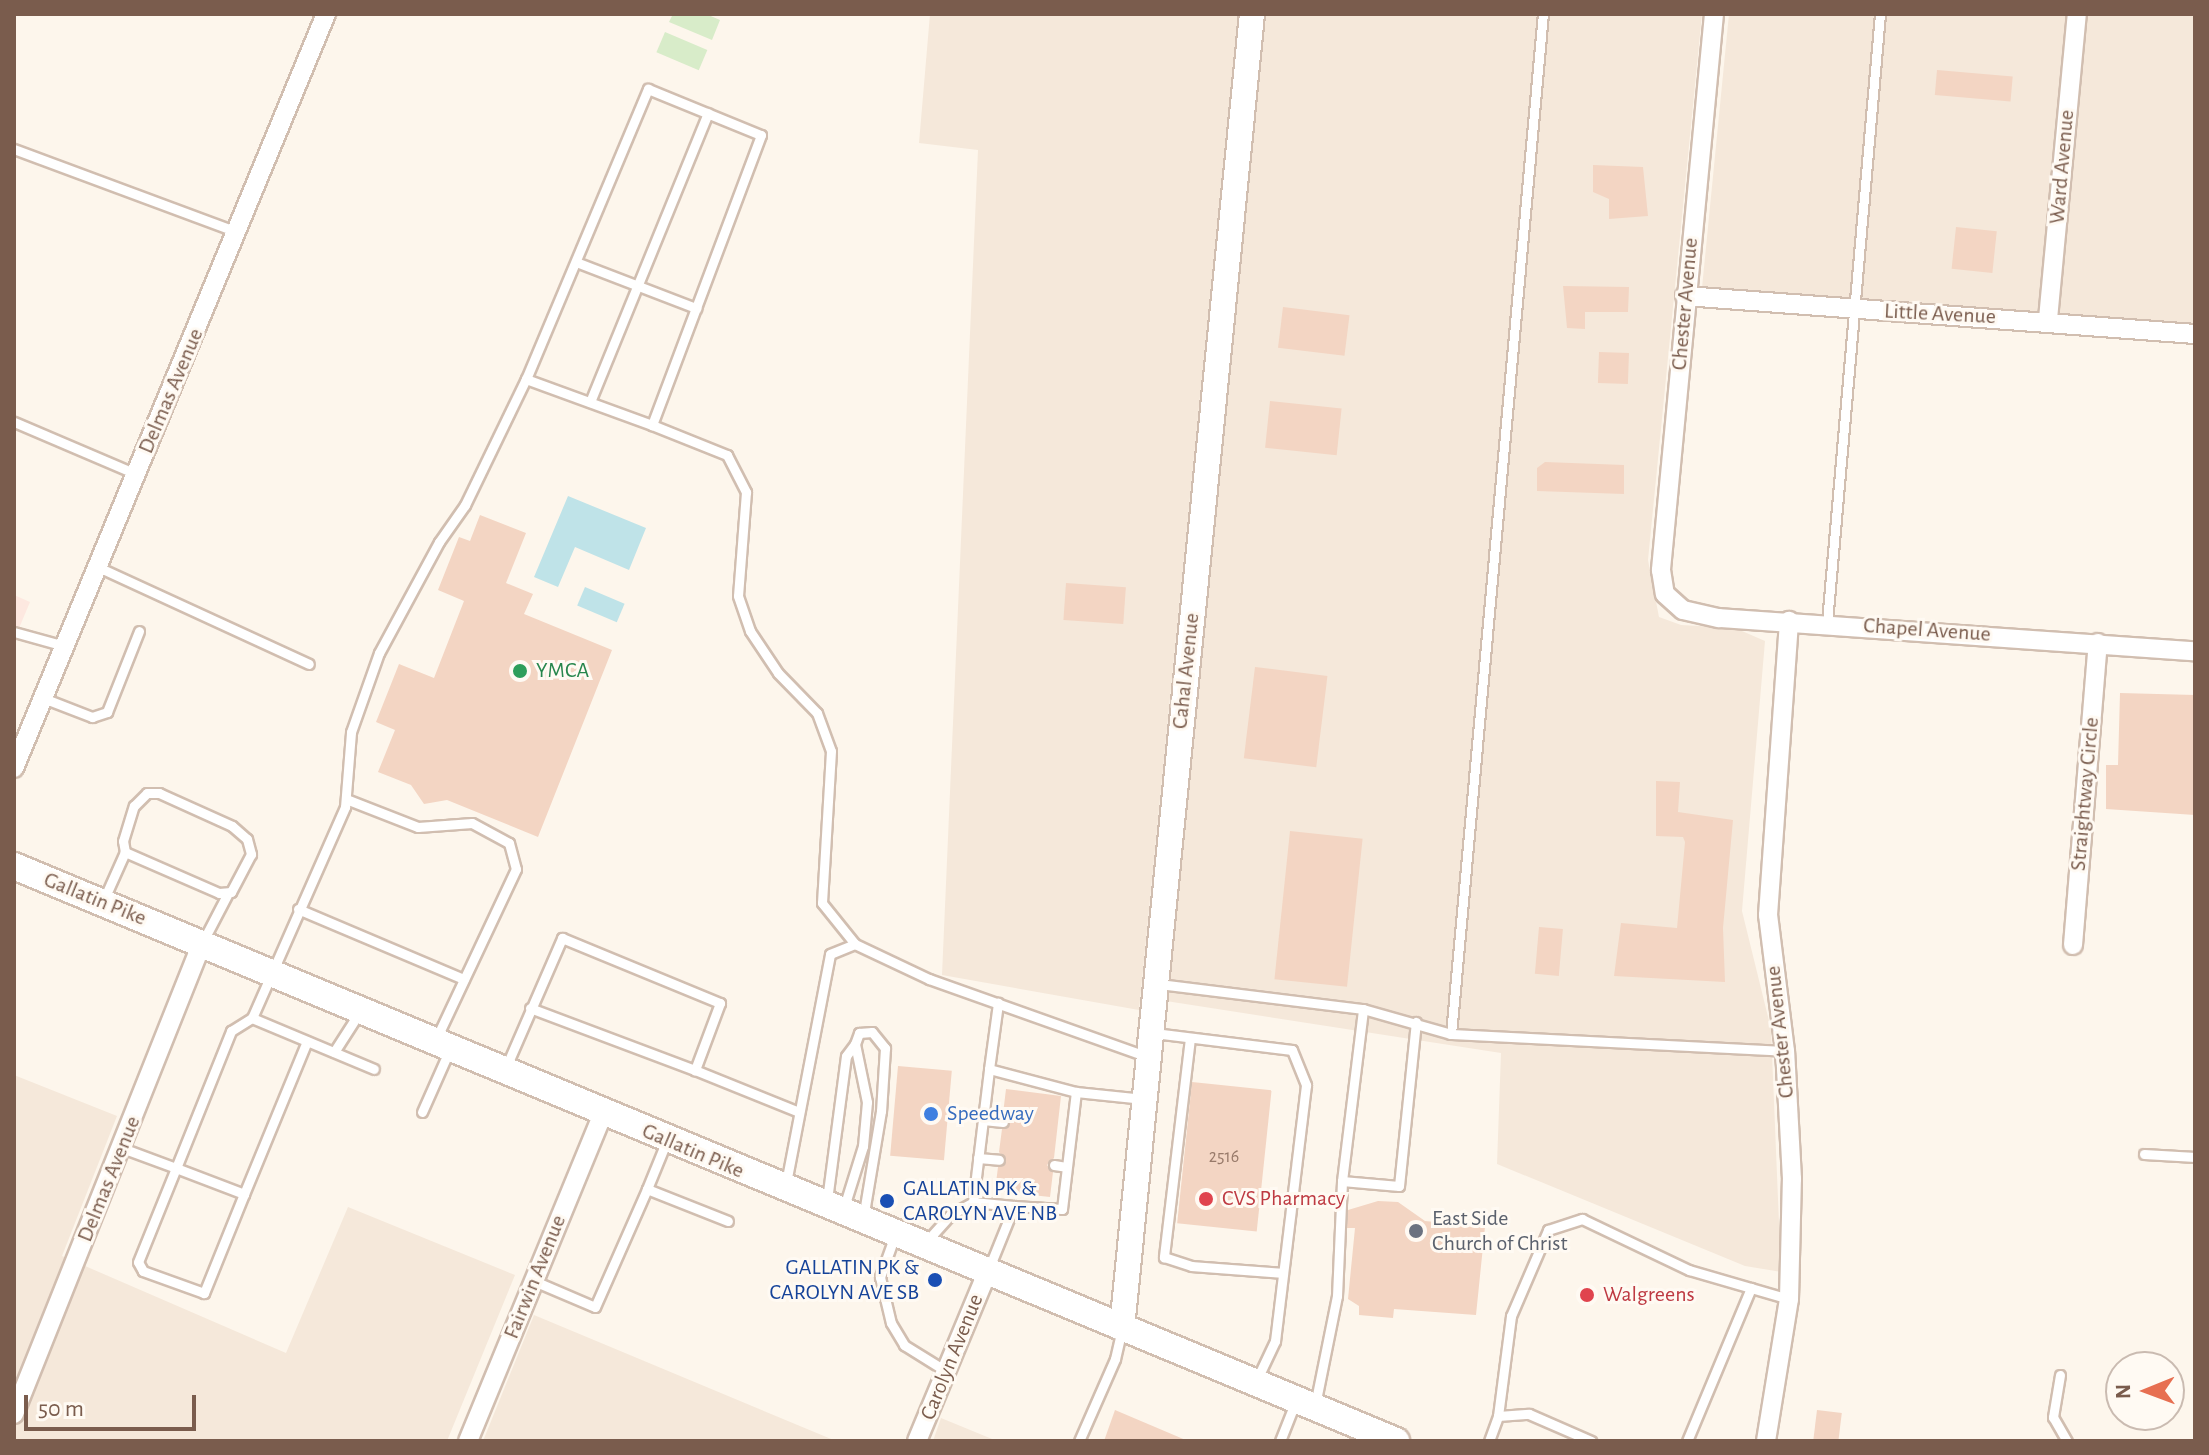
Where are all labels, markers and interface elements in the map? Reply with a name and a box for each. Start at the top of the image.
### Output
street label: Ward Avenue [2044,109,2080,225]
street label: Chester Avenue [1666,237,1704,371]
street label: Little Avenue [1883,298,1997,330]
street label: Delmas Avenue [133,324,209,458]
street label: Cahal Avenue [1167,612,1205,730]
street label: Chapel Avenue [1862,612,1992,648]
place label: YMCA [536,658,589,684]
marker: YMCA [511,662,529,680]
street label: Straightway Circle [2065,716,2105,872]
street label: Gallatin Pike [40,867,150,931]
street label: Chester Avenue [1760,965,1800,1099]
place label: Speedway [947,1101,1034,1127]
marker: Speedway [922,1105,940,1123]
street label: Delmas Avenue [72,1112,146,1246]
street label: Gallatin Pike [638,1118,748,1184]
house number: 2516 [1209,1146,1239,1168]
place label: GALLATIN PK & CAROLYN AVE NB [903,1175,1057,1226]
place label: CVS Pharmacy [1222,1186,1345,1212]
marker: CVS Pharmacy [1197,1190,1215,1208]
marker: GALLATIN PK & CAROLYN AVE NB [878,1192,896,1210]
place label: East Side Church of Christ [1432,1205,1567,1256]
street label: Fairwin Avenue [498,1211,572,1343]
marker: East Side Church of Christ [1407,1222,1425,1240]
place label: GALLATIN PK & CAROLYN AVE SB [770,1254,919,1306]
marker: GALLATIN PK & CAROLYN AVE SB [926,1271,944,1289]
place label: Walgreens [1603,1282,1695,1308]
marker: Walgreens [1578,1286,1596,1304]
street label: Carolyn Avenue [915,1290,989,1424]
north arrow [2105,1351,2185,1431]
scale bar [28,1379,200,1429]
text: N [2112,1384,2134,1399]
text: 50 m [38,1397,84,1421]

